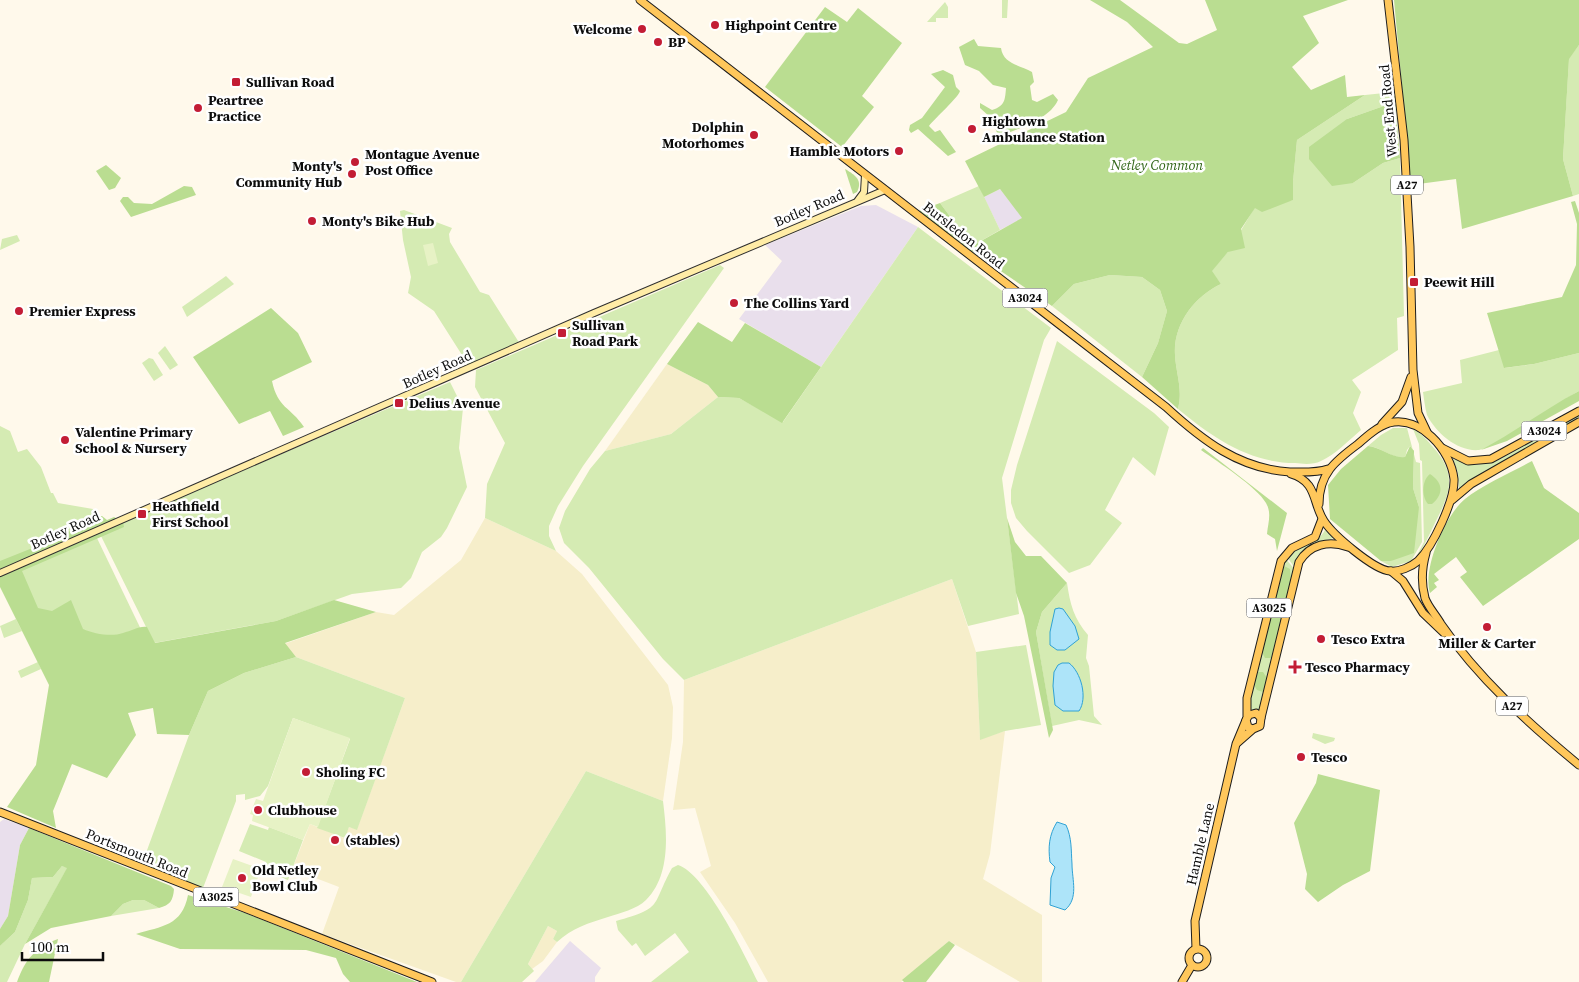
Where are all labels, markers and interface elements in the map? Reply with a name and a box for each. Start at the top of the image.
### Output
place label: Highpoint Centre [725,15,837,35]
place label: Welcome [573,19,632,39]
marker: Highpoint Centre [709,19,721,31]
marker: Welcome [636,23,648,35]
place label: BP [668,32,686,52]
marker: BP [652,36,664,48]
street label: West End Road [1374,64,1402,158]
place label: Sullivan Road [246,72,335,92]
marker: Sullivan Road [230,76,242,88]
place label: Peartree Practice [208,90,263,126]
marker: Peartree Practice [192,102,204,114]
place label: Hightown Ambulance Station [982,111,1105,147]
place label: Dolphin Motorhomes [662,117,745,153]
marker: Hightown Ambulance Station [966,123,978,135]
marker: Dolphin Motorhomes [748,129,760,141]
place label: Hamble Motors [790,141,890,161]
place label: Montague Avenue Post Office [365,144,480,180]
marker: Hamble Motors [893,145,905,157]
park label: Netley Common [1110,155,1203,175]
place label: Monty's Community Hub [236,156,343,192]
marker: Montague Avenue Post Office [349,156,361,168]
marker: Monty's Community Hub [346,168,358,180]
road number: A27 [1391,176,1423,194]
street label: Botley Road [771,184,847,232]
street label: Bursledon Road [919,197,1009,273]
place label: Monty's Bike Hub [322,211,435,231]
marker: Monty's Bike Hub [306,215,318,227]
place label: Peewit Hill [1424,272,1495,292]
marker: Peewit Hill [1408,276,1420,288]
road number: A3024 [1002,288,1048,308]
place label: The Collins Yard [744,293,850,313]
marker: The Collins Yard [728,297,740,309]
place label: Premier Express [29,301,136,321]
marker: Premier Express [13,305,25,317]
place label: Sullivan Road Park [572,315,639,351]
marker: Sullivan Road Park [556,327,568,339]
street label: Botley Road [399,345,475,393]
place label: Delius Avenue [409,393,500,413]
marker: Delius Avenue [393,397,405,409]
place label: Valentine Primary School & Nursery [75,422,194,458]
road number: A3024 [1522,422,1566,441]
marker: Valentine Primary School & Nursery [59,434,71,446]
place label: Heathfield First School [152,496,229,532]
street label: Botley Road [27,506,103,554]
marker: Heathfield First School [136,508,148,520]
road number: A3025 [1246,598,1292,618]
marker: Miller & Carter [1481,621,1493,633]
place label: Tesco Extra [1331,629,1406,649]
marker: Tesco Extra [1315,633,1327,645]
place label: Miller & Carter [1438,633,1536,653]
place label: Tesco Pharmacy [1305,657,1410,677]
marker: Tesco Pharmacy [1289,661,1301,673]
road number: A27 [1496,696,1528,716]
place label: Tesco [1311,747,1348,767]
marker: Tesco [1295,751,1307,763]
place label: Sholing FC [316,762,385,782]
marker: Sholing FC [300,766,312,778]
place label: Clubhouse [268,800,337,820]
street label: Hamble Lane [1181,801,1219,887]
marker: Clubhouse [252,804,264,816]
street label: Portsmouth Road [83,823,191,883]
place label: (stables) [345,830,400,850]
marker: (stables) [329,834,341,846]
place label: Old Netley Bowl Club [252,860,319,896]
marker: Old Netley Bowl Club [236,872,248,884]
road number: A3025 [194,888,238,906]
scale bar [22,930,104,962]
text: 100 m [30,936,70,957]

